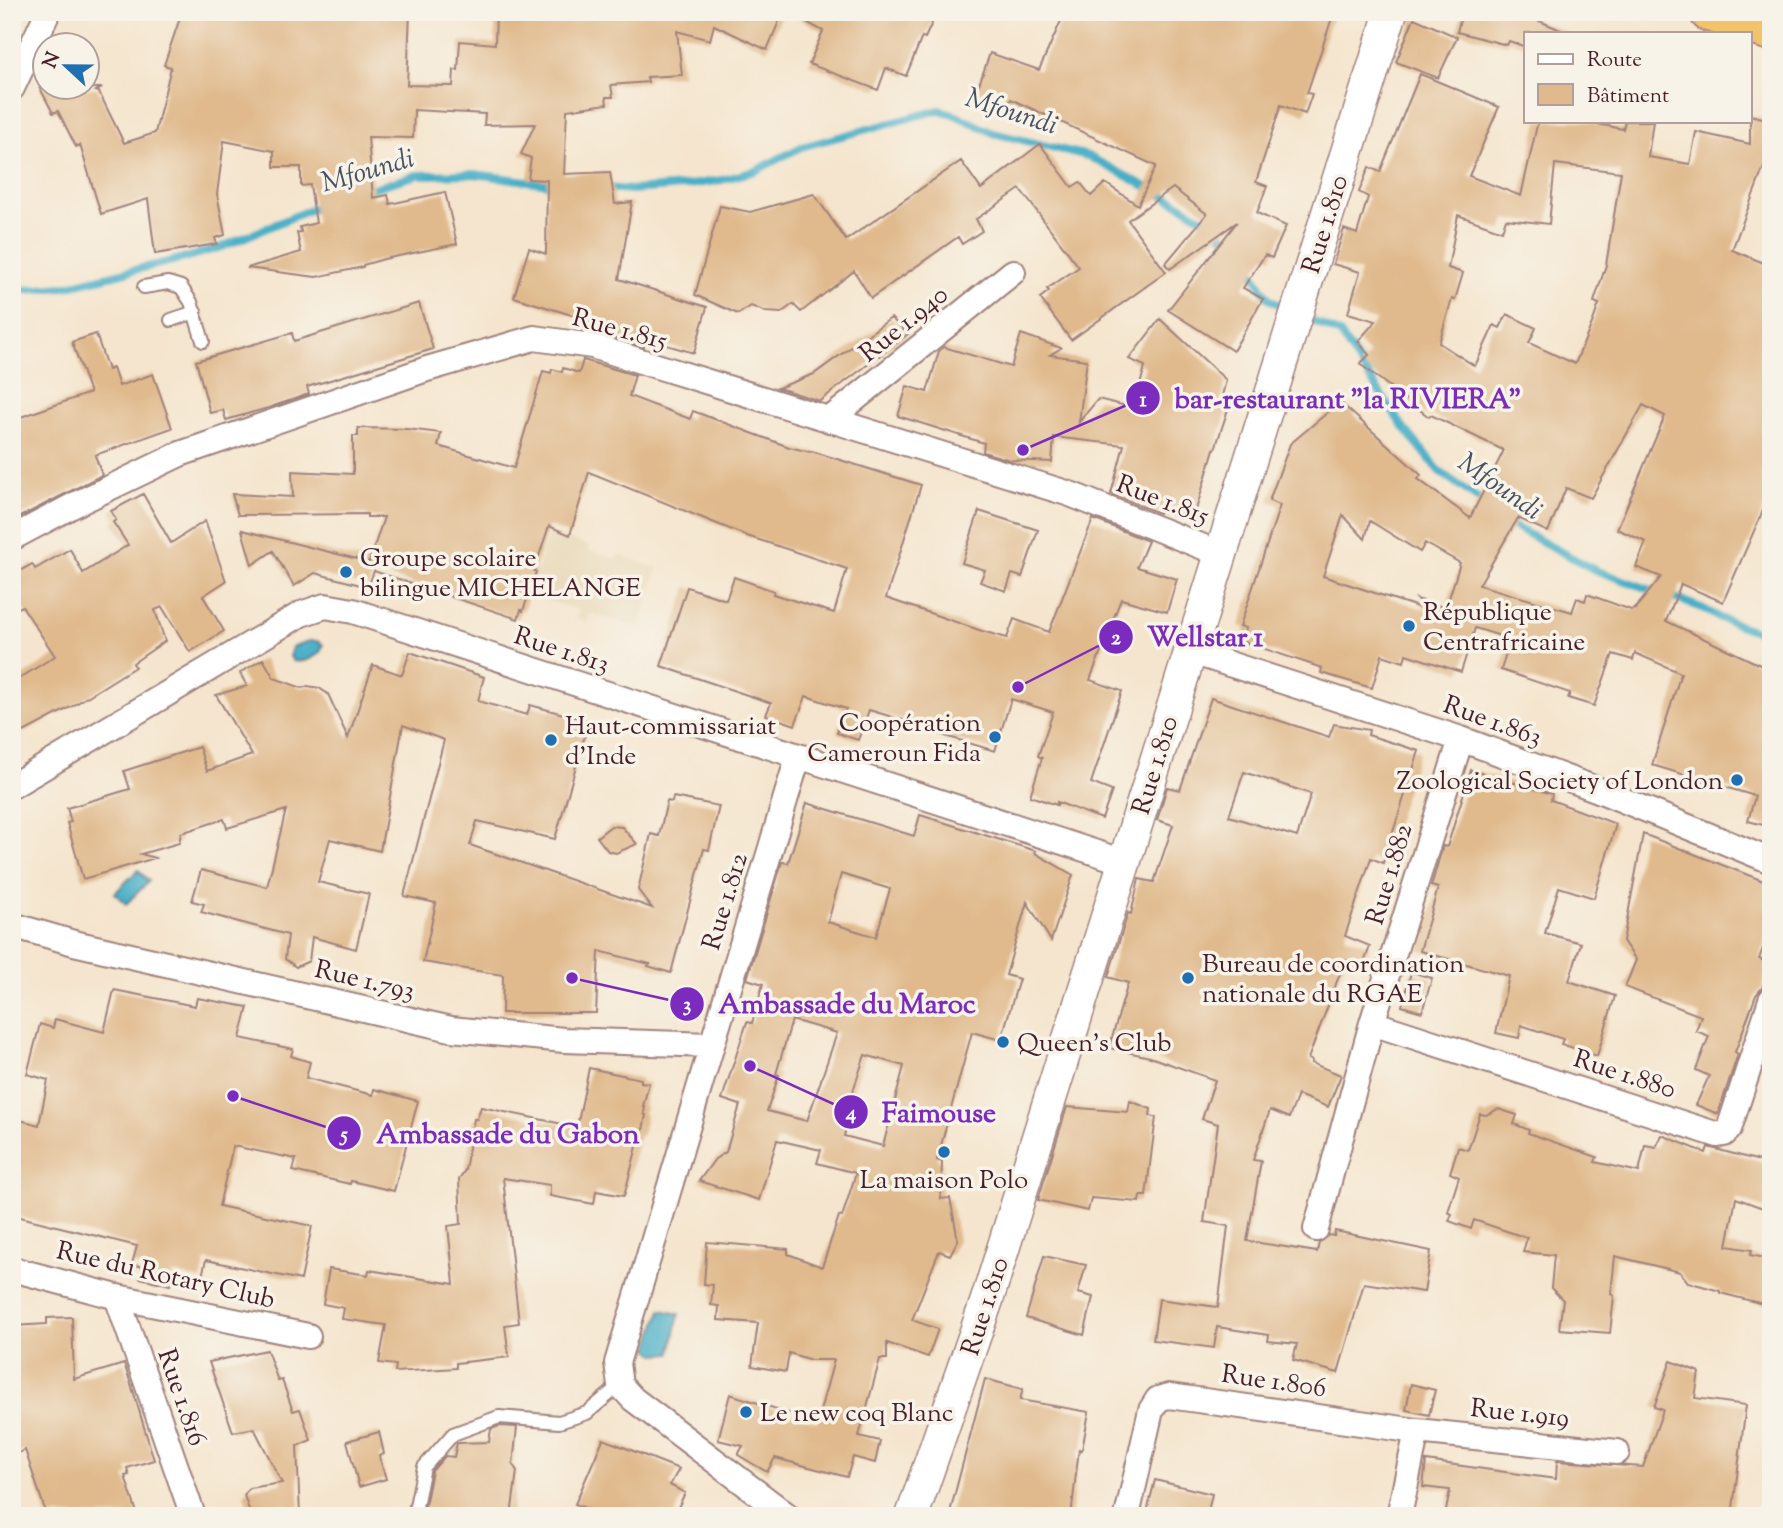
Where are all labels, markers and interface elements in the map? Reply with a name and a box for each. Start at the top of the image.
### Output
north arrow [32,32,102,102]
legend [1524,32,1752,122]
text: Route [1587,46,1642,76]
text: N [37,48,68,73]
water label: Mfoundi [960,79,1063,147]
text: Bâtiment [1587,82,1669,112]
water label: Mfoundi [317,140,419,204]
street label: Rue 1.810 [1294,171,1359,279]
street label: Rue 1.940 [852,278,957,372]
street label: Rue 1.815 [568,300,671,361]
callout: bar-restaurant "la RIVIERA" [1125,374,1535,423]
text: bar-restaurant "la RIVIERA" [1174,381,1521,421]
text: 1 [1139,386,1147,416]
water label: Mfoundi [1449,444,1550,531]
street label: Rue 1.815 [1110,467,1214,536]
place label: Groupe scolaire bilingue MICHELANGE [360,541,641,608]
marker: Groupe scolaire bilingue MICHELANGE [338,564,354,580]
place label: République Centrafricaine [1423,595,1585,662]
callout: Wellstar 1 [1098,612,1277,661]
marker: République Centrafricaine [1401,618,1417,634]
street label: Rue 1.813 [509,619,614,684]
text: Wellstar 1 [1147,619,1263,659]
text: 2 [1111,624,1121,654]
street label: Rue 1.863 [1438,687,1547,757]
place label: Coopération Cameroun Fida [807,706,981,773]
place label: Haut-commissariat d'Inde [565,709,776,776]
street label: Rue 1.810 [1124,712,1189,820]
marker: Coopération Cameroun Fida [987,729,1003,745]
marker: Haut-commissariat d'Inde [543,732,559,748]
place label: Zoological Society of London [1397,764,1723,801]
marker: Zoological Society of London [1729,772,1745,788]
street label: Rue 1.882 [1358,820,1423,930]
street label: Rue 1.812 [694,849,759,955]
place label: Bureau de coordination nationale du RGAE [1202,947,1464,1014]
street label: Rue 1.793 [311,952,418,1011]
marker: Bureau de coordination nationale du RGAE [1180,970,1196,986]
callout: Ambassade du Maroc [670,979,990,1028]
text: Ambassade du Maroc [718,986,976,1026]
text: 3 [683,991,691,1021]
place label: Queen's Club [1017,1026,1171,1063]
marker: Queen's Club [995,1034,1011,1050]
street label: Rue 1.880 [1568,1041,1680,1109]
callout: Faimouse [833,1087,1011,1136]
text: Faimouse [882,1095,996,1135]
text: 4 [845,1099,857,1129]
callout: Ambassade du Gabon [327,1109,653,1158]
text: Ambassade du Gabon [376,1116,640,1156]
text: 5 [338,1121,348,1151]
marker: La maison Polo [936,1144,952,1160]
place label: La maison Polo [860,1163,1028,1200]
street label: Rue du Rotary Club [53,1233,278,1320]
street label: Rue 1.810 [953,1253,1020,1361]
street label: Rue 1.816 [147,1344,215,1451]
street label: Rue 1.806 [1219,1357,1329,1408]
street label: Rue 1.919 [1468,1391,1571,1438]
place label: Le new coq Blanc [760,1396,954,1433]
marker: Le new coq Blanc [738,1404,754,1420]

